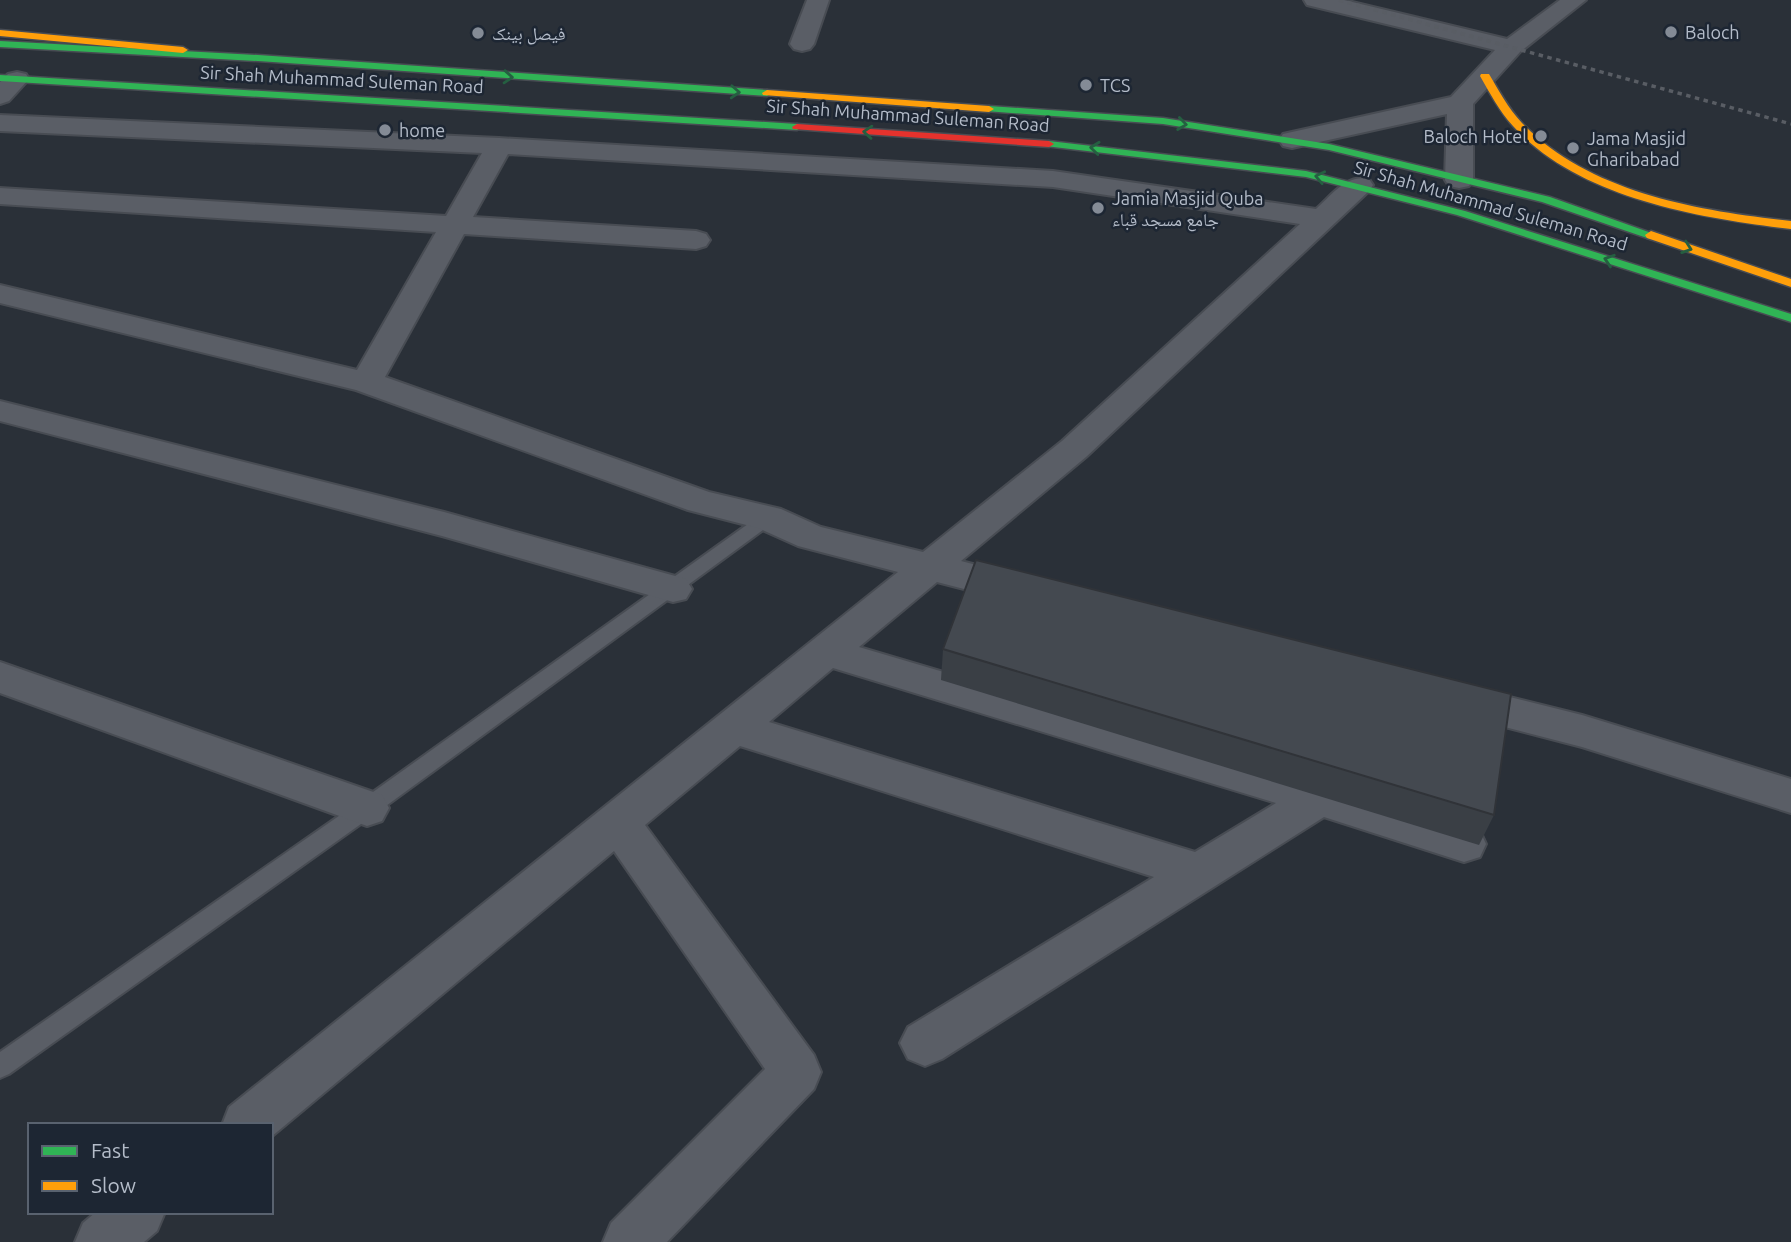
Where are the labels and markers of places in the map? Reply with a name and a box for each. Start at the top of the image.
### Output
place label: Baloch [1685,22,1740,42]
place label: فیصل بینک [492,23,565,45]
marker: Baloch [1663,24,1679,40]
marker: فیصل بینک [470,25,486,41]
place label: TCS [1100,75,1130,95]
marker: TCS [1078,77,1094,93]
place label: home [399,120,445,140]
marker: home [377,122,393,138]
place label: Baloch Hotel [1424,126,1527,146]
marker: Baloch Hotel [1533,128,1549,144]
place label: Jama Masjid Gharibabad [1587,128,1686,169]
marker: Jama Masjid Gharibabad [1565,140,1581,156]
place label: Jamia Masjid Quba جامع مسجد قباء [1112,188,1264,232]
marker: Jamia Masjid Quba جامع مسجد قباء [1090,200,1106,216]

